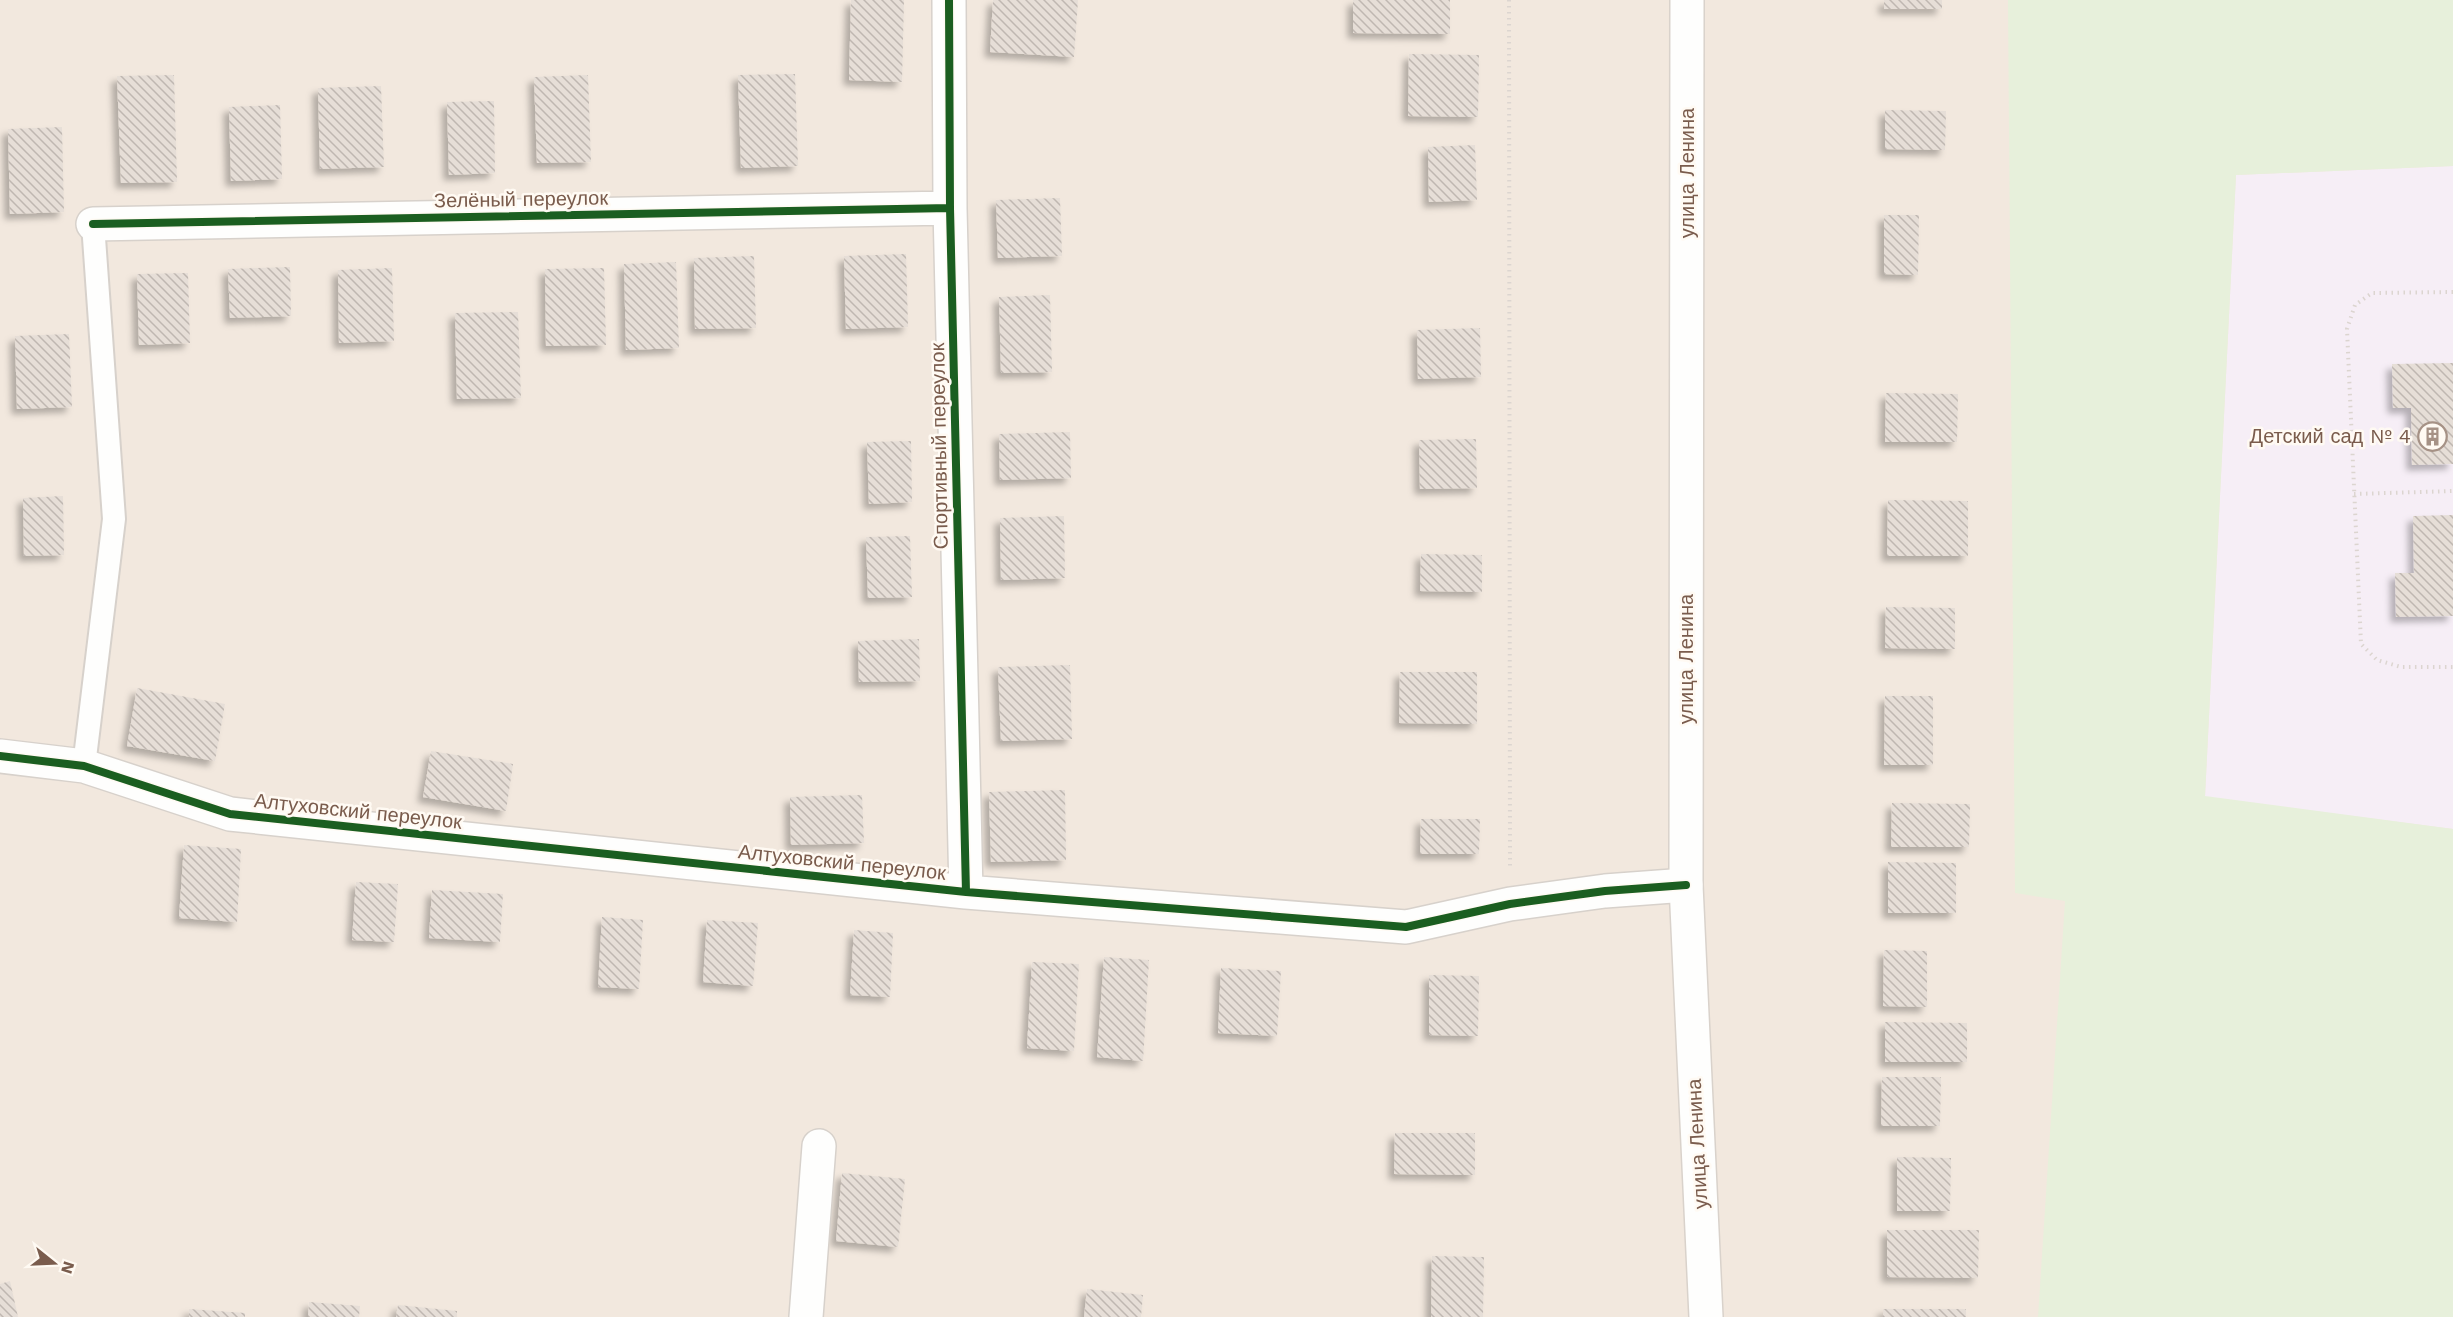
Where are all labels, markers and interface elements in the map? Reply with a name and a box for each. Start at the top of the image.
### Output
street label: улица Ленина [1675,107,1699,238]
street label: Зелёный переулок [434,185,608,213]
street label: Спортивный переулок [925,342,953,550]
building icon: Детский сад № 4 [2416,420,2448,452]
place label: Детский сад № 4 [2250,424,2411,448]
street label: улица Ленина [1674,593,1698,724]
street label: Алтуховский переулок [253,788,463,834]
street label: Алтуховский переулок [737,839,947,885]
street label: улица Ленина [1682,1077,1712,1210]
north arrow [24,1233,84,1293]
text: N [57,1259,79,1276]

